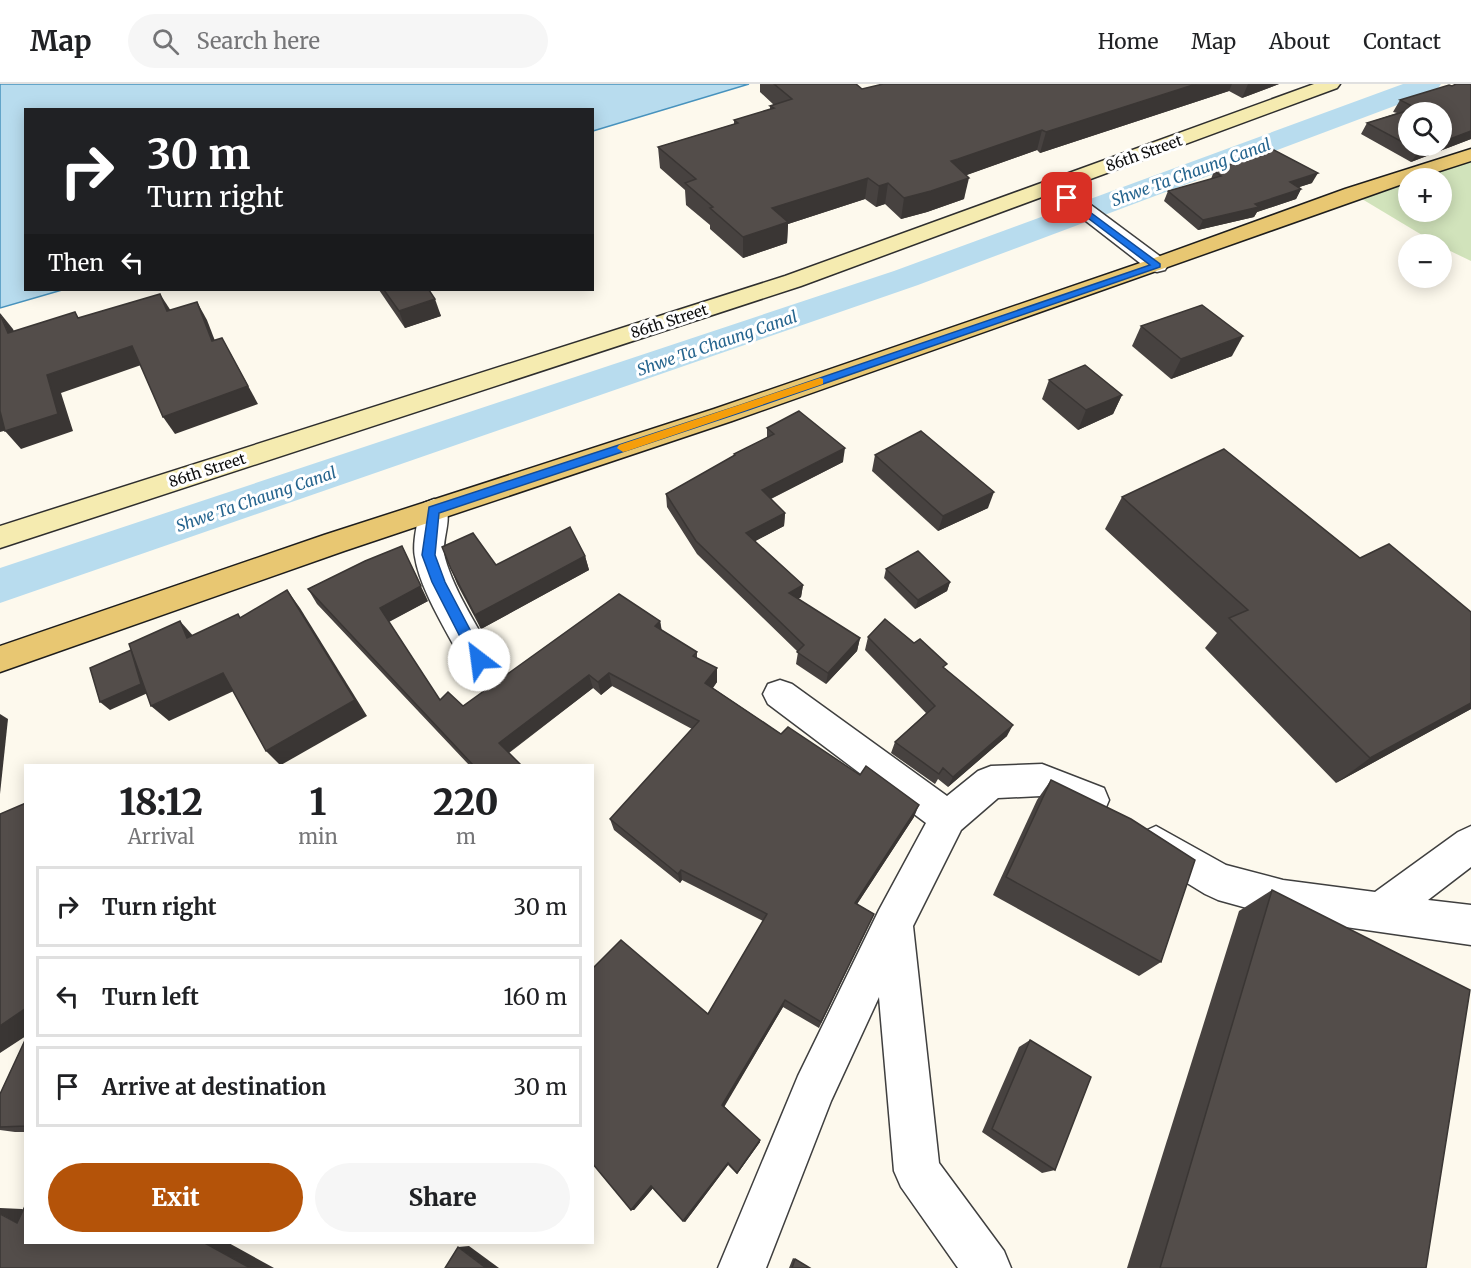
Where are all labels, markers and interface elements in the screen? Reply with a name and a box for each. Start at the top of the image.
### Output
search box [128,14,548,68]
text: Map [30,23,92,59]
icon: search [149,25,182,58]
text: Search here [197,27,320,55]
text: Home [1098,28,1158,55]
text: Map [1191,28,1236,55]
text: About [1269,28,1330,55]
text: Contact [1363,28,1441,55]
map controls [1398,102,1452,288]
button: search [1398,102,1452,156]
text: 30 m [147,128,251,180]
street label: 86th Street [1103,130,1185,176]
icon: right [48,132,126,210]
water label: Shwe Ta Chaung Canal [1109,134,1274,210]
button: + [1398,168,1452,222]
pin [1041,172,1092,223]
text: Turn right [147,180,284,214]
icon: arrive [1050,181,1083,214]
button: − [1398,234,1452,288]
icon: left [116,246,149,279]
text: Then [48,249,104,277]
street label: 86th Street [628,300,710,342]
water label: Shwe Ta Chaung Canal [634,306,800,380]
street label: 86th Street [166,449,248,491]
water label: Shwe Ta Chaung Canal [173,462,339,536]
position arrow [447,628,511,692]
text: 18:12 [119,780,203,825]
text: 1 [310,780,326,825]
text: 220 [433,780,499,825]
text: Arrival [128,824,194,849]
text: min [298,824,338,849]
text: m [456,824,476,849]
icon: right [51,890,84,923]
text: Turn right [102,893,216,921]
text: 30 m [513,893,567,921]
icon: left [51,980,84,1013]
text: Turn left [102,983,199,1011]
text: 160 m [503,983,567,1011]
icon: arrive [51,1070,84,1103]
text: Arrive at destination [102,1073,326,1101]
text: 30 m [513,1073,567,1101]
button: Exit [48,1163,303,1232]
button: Share [315,1163,570,1232]

